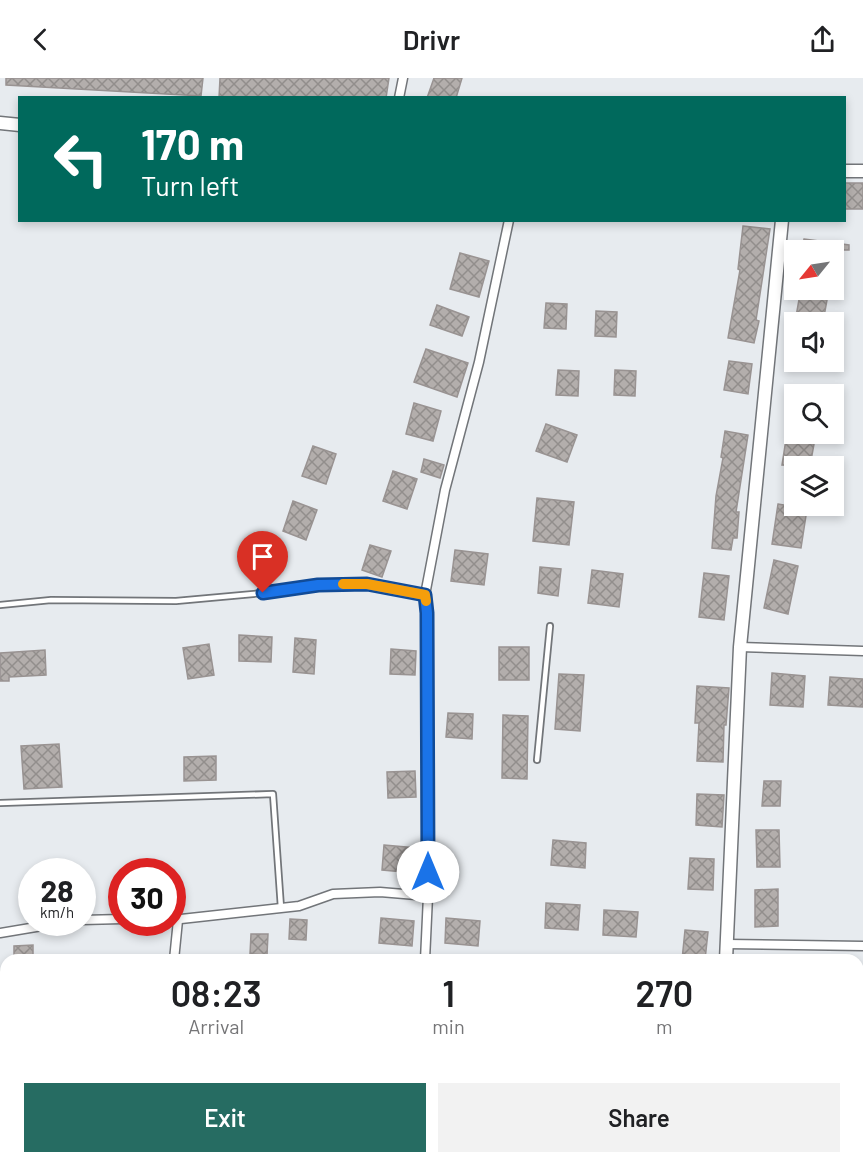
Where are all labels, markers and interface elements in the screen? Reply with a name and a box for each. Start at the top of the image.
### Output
icon: back [24,23,57,56]
text: Drivr [403,23,460,55]
icon: share [806,23,839,56]
text: 170 m [141,118,244,168]
icon: left [42,120,120,198]
text: Turn left [141,169,239,201]
north arrow [784,240,844,300]
map controls [784,240,844,516]
button: sound [784,312,844,372]
button: search [784,384,844,444]
button: layers [784,456,844,516]
pin [237,531,288,593]
icon: arrive [246,540,279,573]
position arrow [396,840,460,904]
speed limit sign: 30 [108,858,186,936]
text: 28 [40,872,74,908]
text: km/h [40,903,74,921]
text: 08:23 [171,971,262,1014]
text: 1 [442,971,455,1014]
text: 270 [635,971,693,1014]
text: Arrival [188,1014,244,1038]
text: min [432,1014,465,1038]
text: m [656,1014,673,1038]
button: Exit [24,1083,426,1152]
button: Share [438,1083,840,1152]

